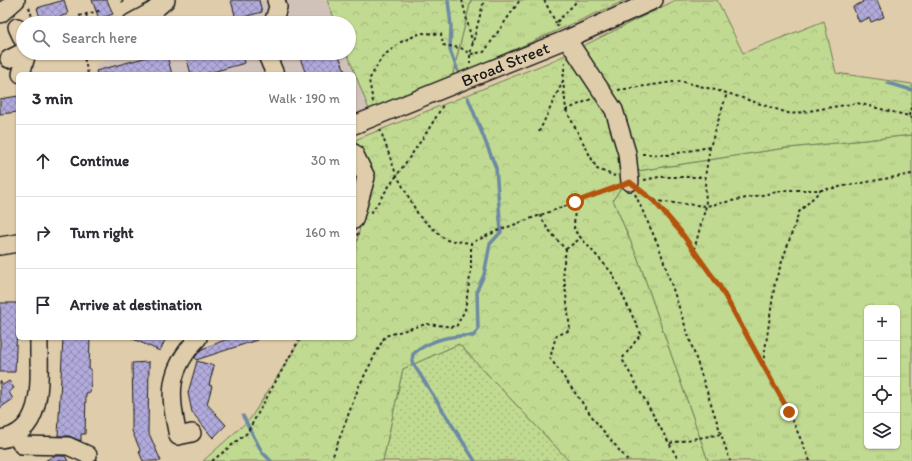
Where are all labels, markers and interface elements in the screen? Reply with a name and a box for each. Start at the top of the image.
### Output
search box [16,16,356,60]
icon: search [30,27,52,49]
text: Search here [62,29,137,47]
street label: Broad Street [458,37,553,91]
text: 3 min [32,88,73,108]
text: Walk · 190 m [269,91,340,106]
icon: ahead [32,150,54,172]
text: Continue [70,152,129,170]
text: 30 m [311,153,340,168]
route start [566,193,584,211]
icon: right [32,222,54,244]
text: Turn right [70,224,134,242]
text: 160 m [305,225,340,240]
icon: arrive [32,294,54,316]
text: Arrive at destination [70,296,202,314]
map controls [864,305,900,449]
button: + [864,305,900,341]
button: − [864,341,900,377]
button: locate [864,377,900,413]
route end [780,403,798,421]
button: layers [864,413,900,449]

